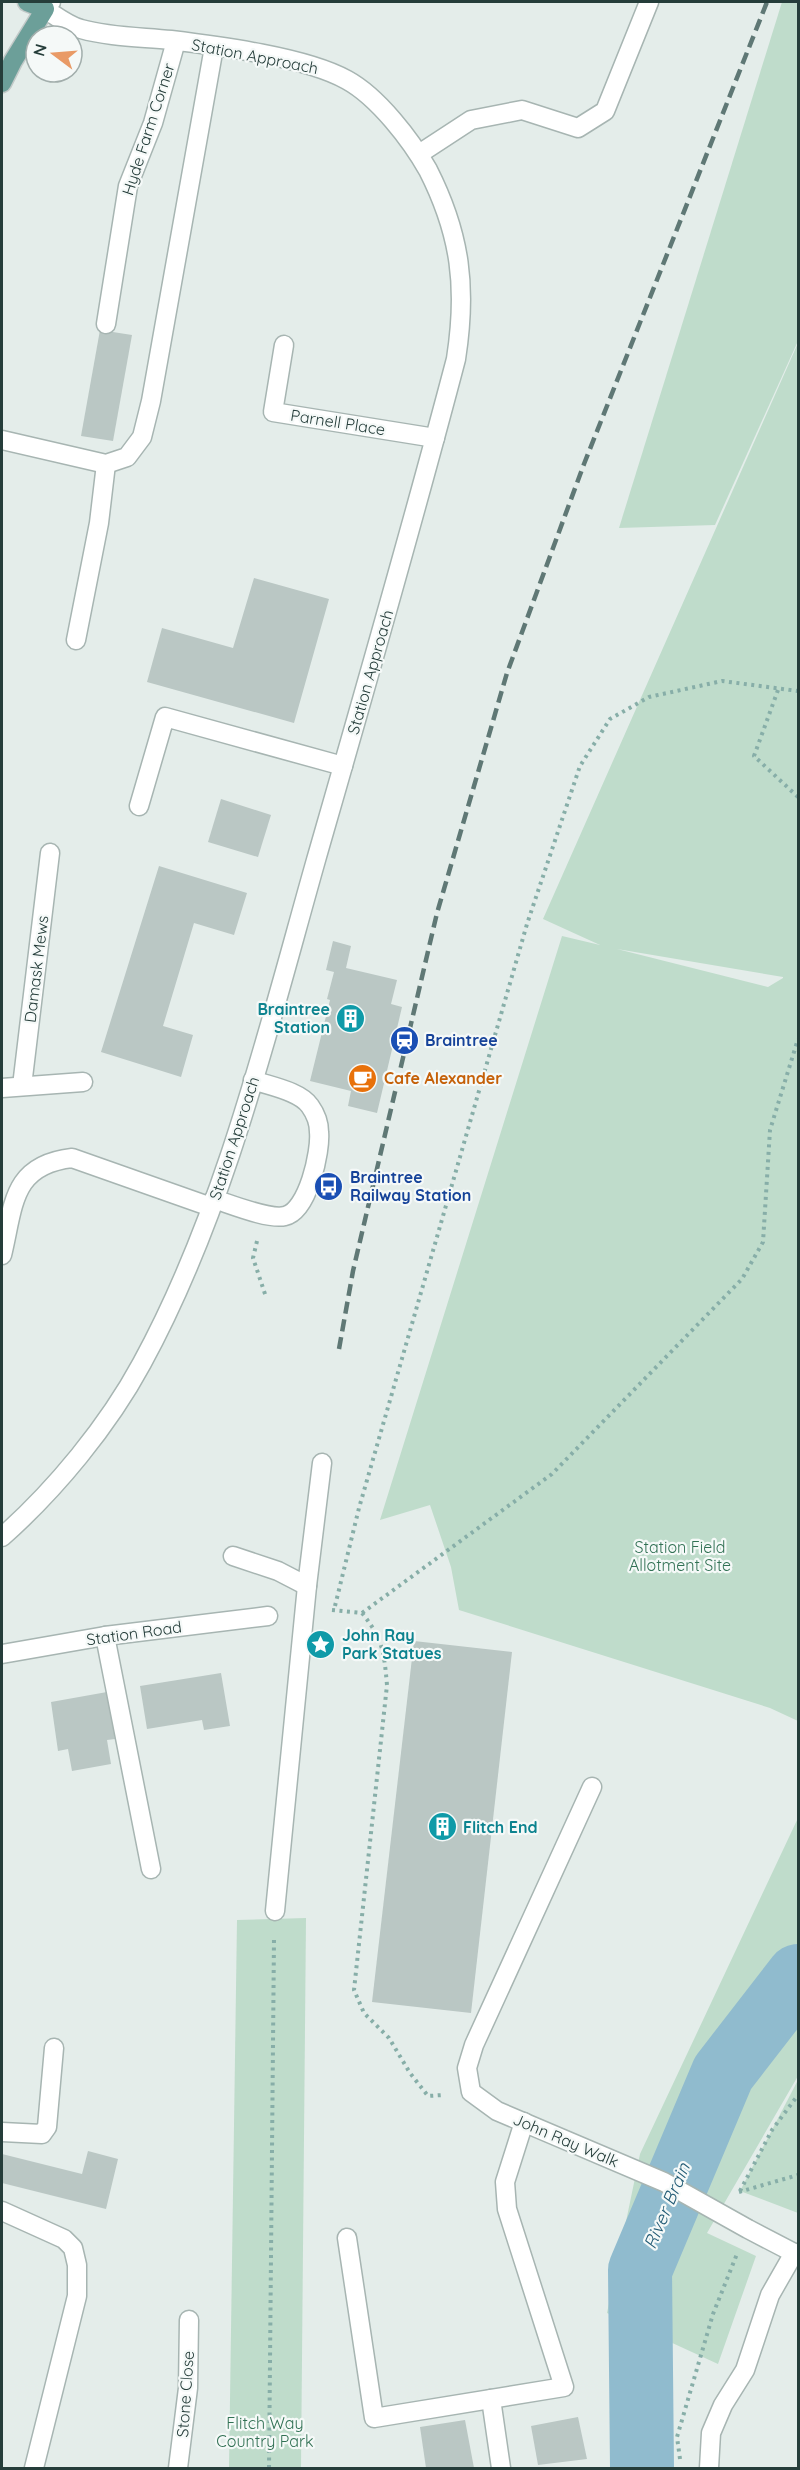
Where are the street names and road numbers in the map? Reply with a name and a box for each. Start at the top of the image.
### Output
street label: Station Approach [190,34,320,78]
street label: Hyde Farm Corner [117,60,179,198]
street label: Parnell Place [289,405,387,439]
street label: Station Approach [343,607,397,737]
street label: Damask Mews [20,914,52,1024]
street label: Station Approach [205,1074,263,1202]
street label: Station Road [85,1616,183,1650]
street label: John Ray Walk [510,2109,622,2171]
street label: Stone Close [172,2350,198,2438]

